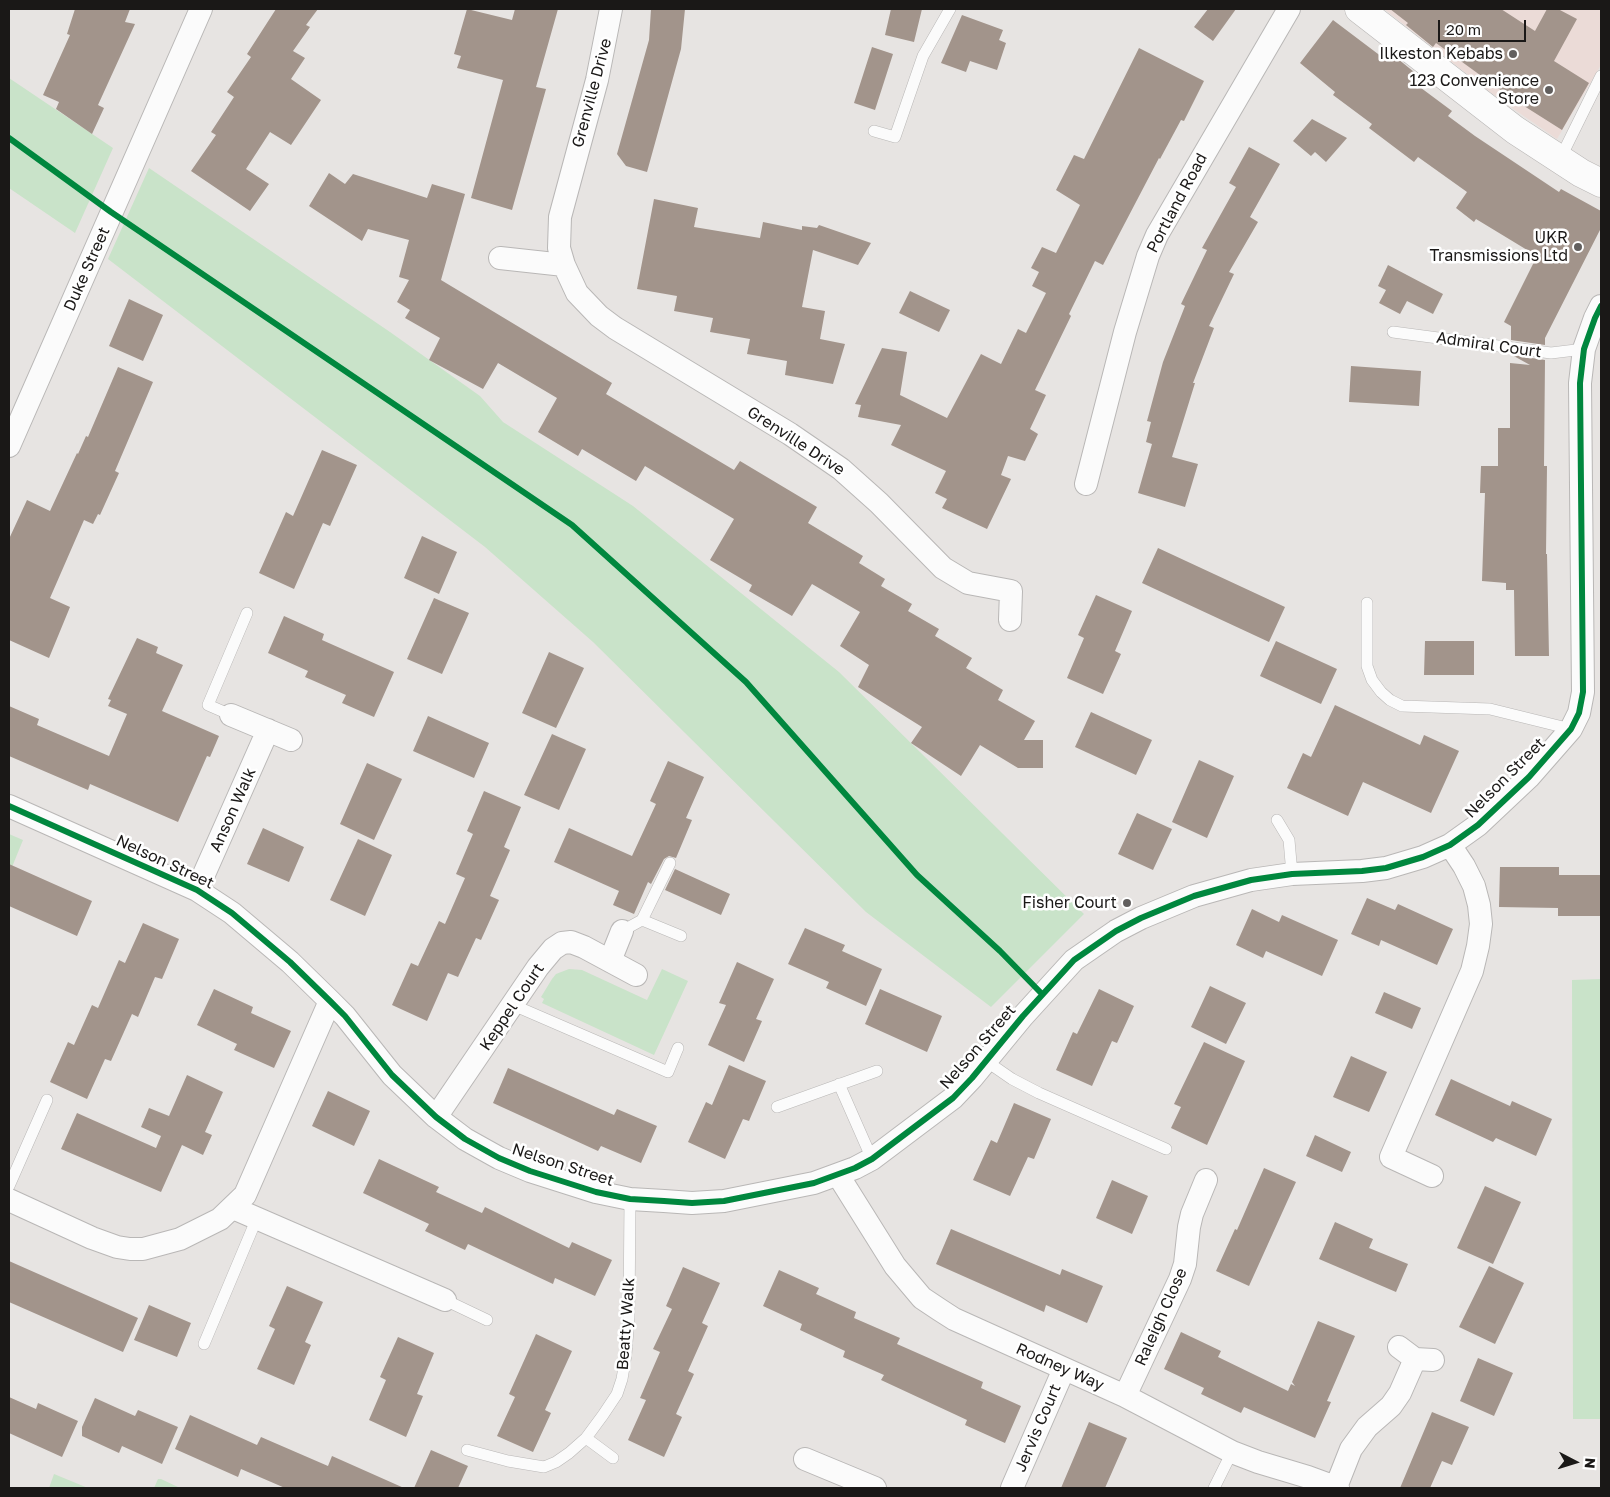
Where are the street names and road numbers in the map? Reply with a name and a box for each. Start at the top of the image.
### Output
street label: Grenville Drive [568,36,616,150]
street label: Portland Road [1143,150,1211,256]
street label: Duke Street [60,224,114,314]
street label: Admiral Court [1435,328,1543,362]
street label: Grenville Drive [744,402,848,480]
street label: Nelson Street [1461,734,1549,822]
street label: Anson Walk [206,765,260,855]
street label: Nelson Street [113,831,217,893]
street label: Keppel Court [476,960,548,1054]
street label: Nelson Street [936,1001,1020,1093]
street label: Nelson Street [510,1140,616,1190]
street label: Raleigh Close [1131,1265,1191,1369]
street label: Beatty Walk [613,1277,639,1371]
street label: Rodney Way [1013,1339,1107,1395]
street label: Jervis Court [1011,1381,1065,1475]

